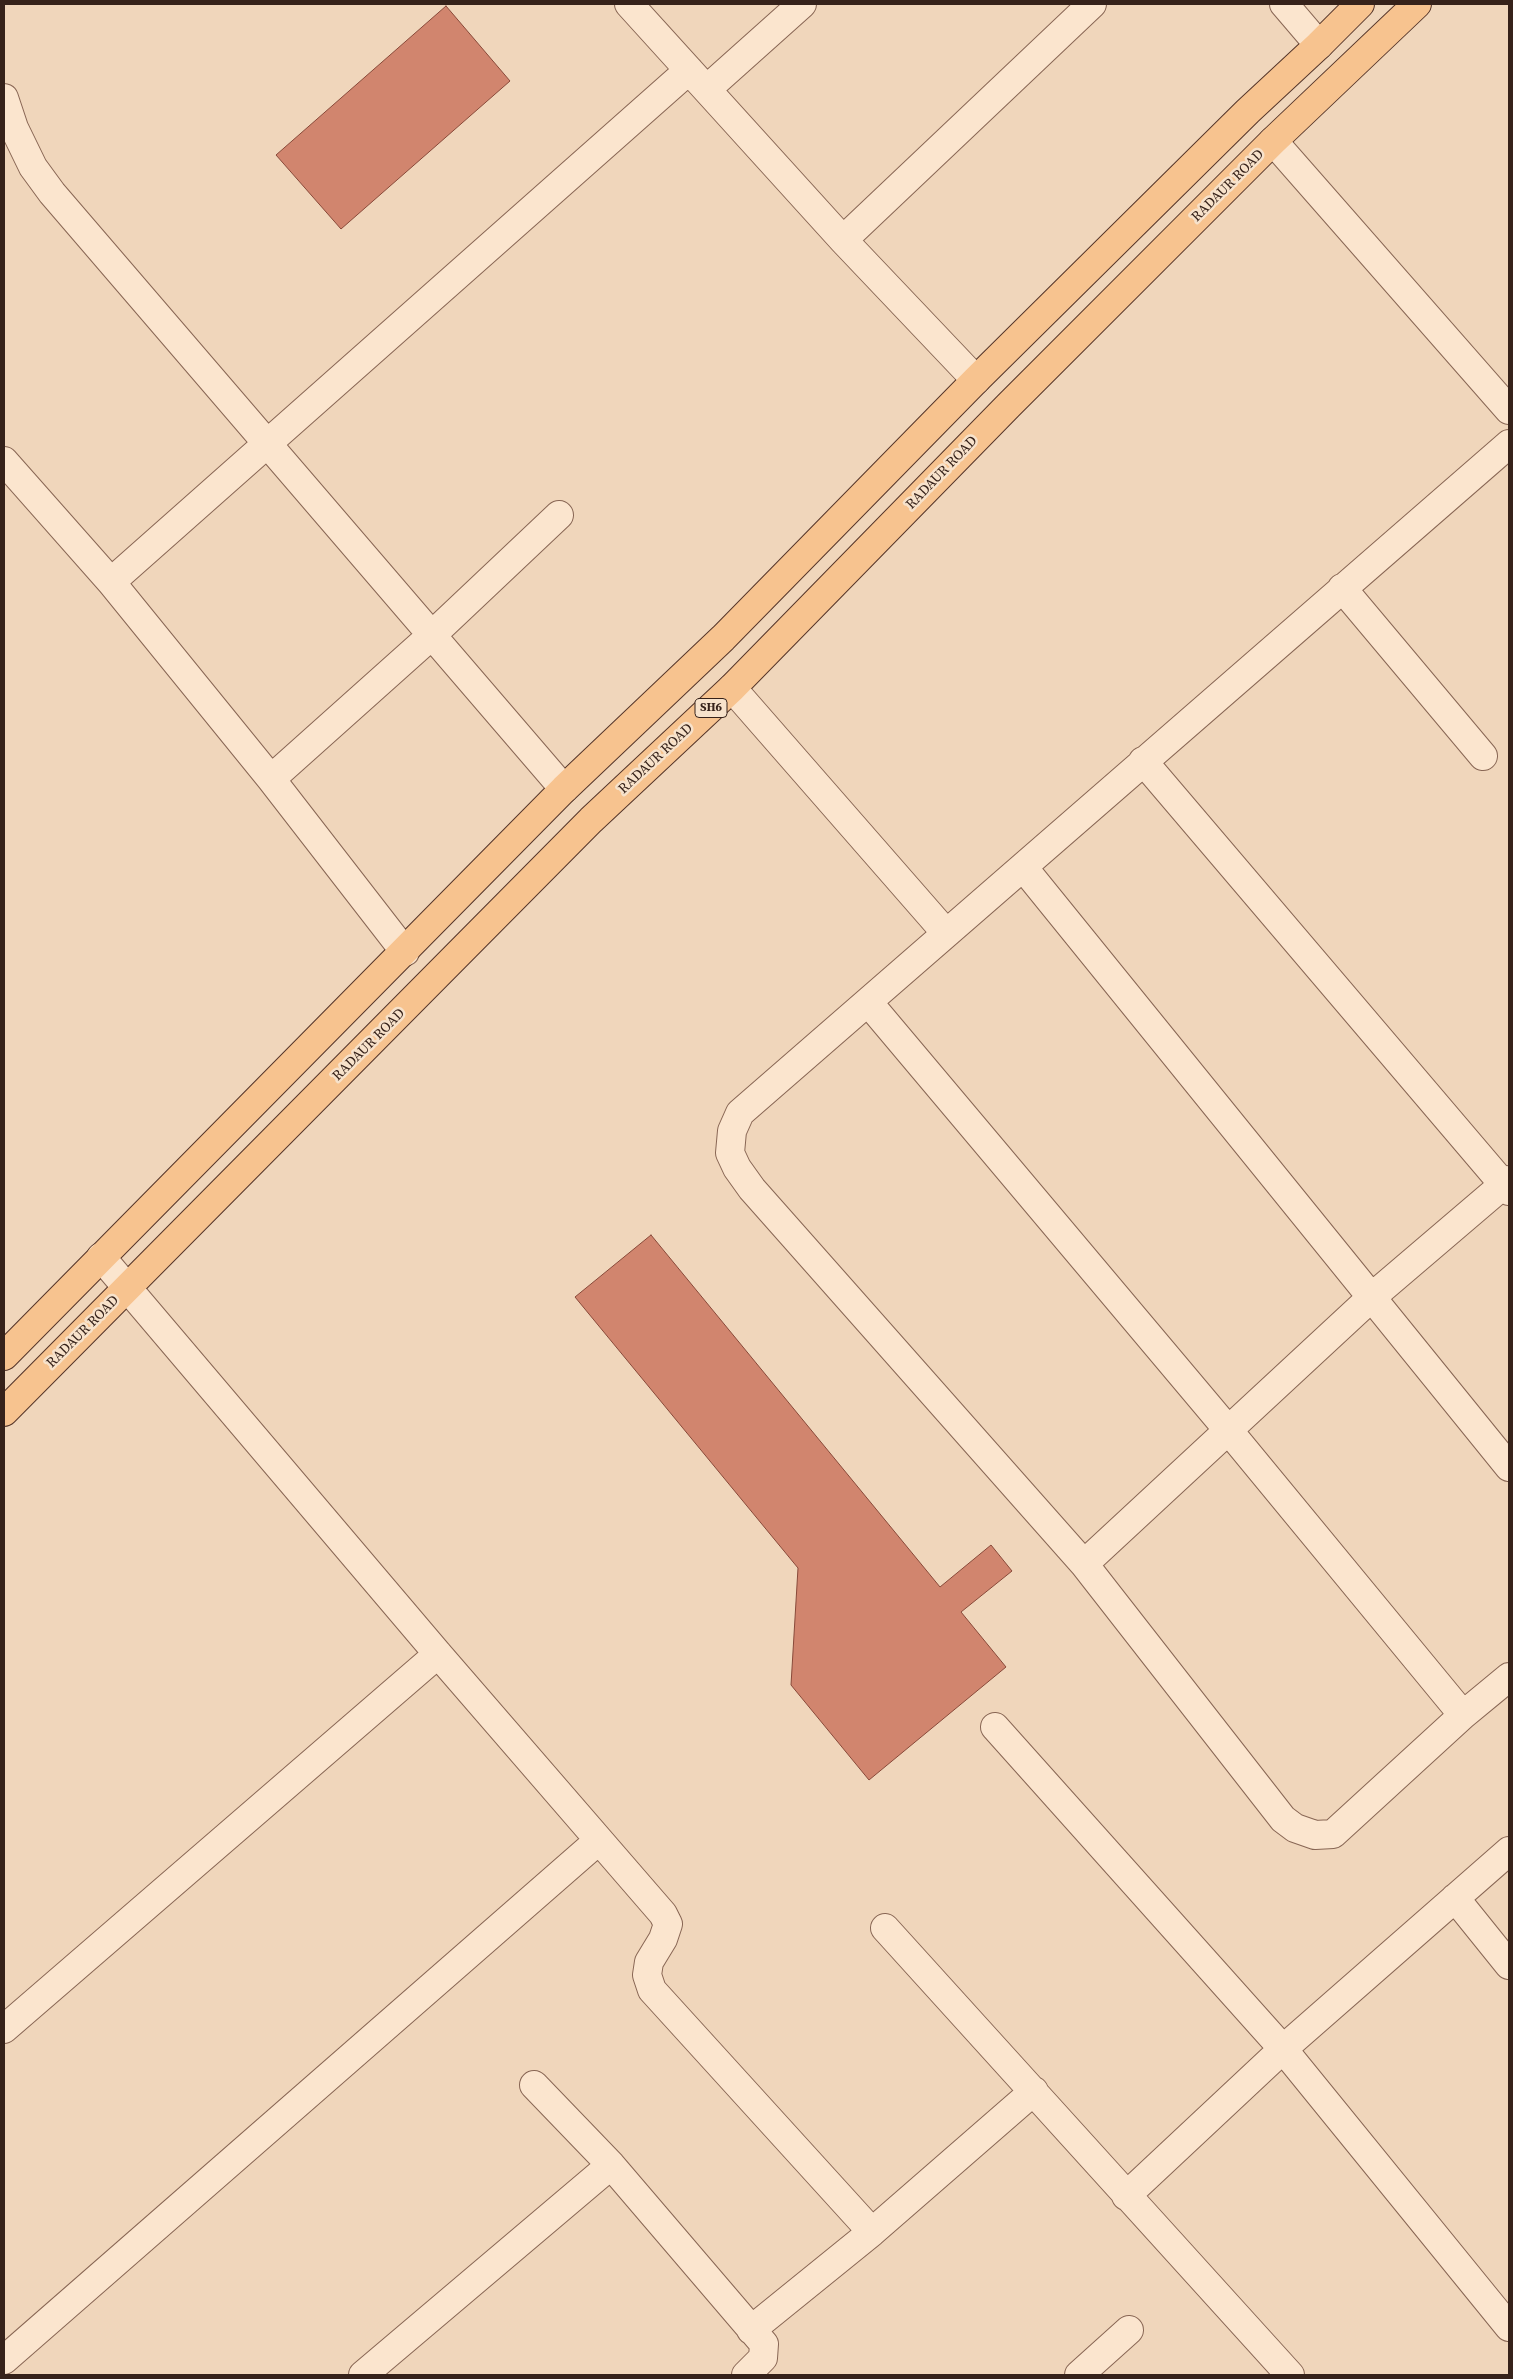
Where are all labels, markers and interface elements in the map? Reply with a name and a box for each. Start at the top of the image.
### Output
street label: RADAUR ROAD [1188,146,1268,226]
street label: RADAUR ROAD [903,433,981,513]
road number: SH6 [695,698,727,718]
street label: RADAUR ROAD [615,720,697,798]
street label: RADAUR ROAD [329,1005,409,1085]
street label: RADAUR ROAD [43,1292,123,1372]

